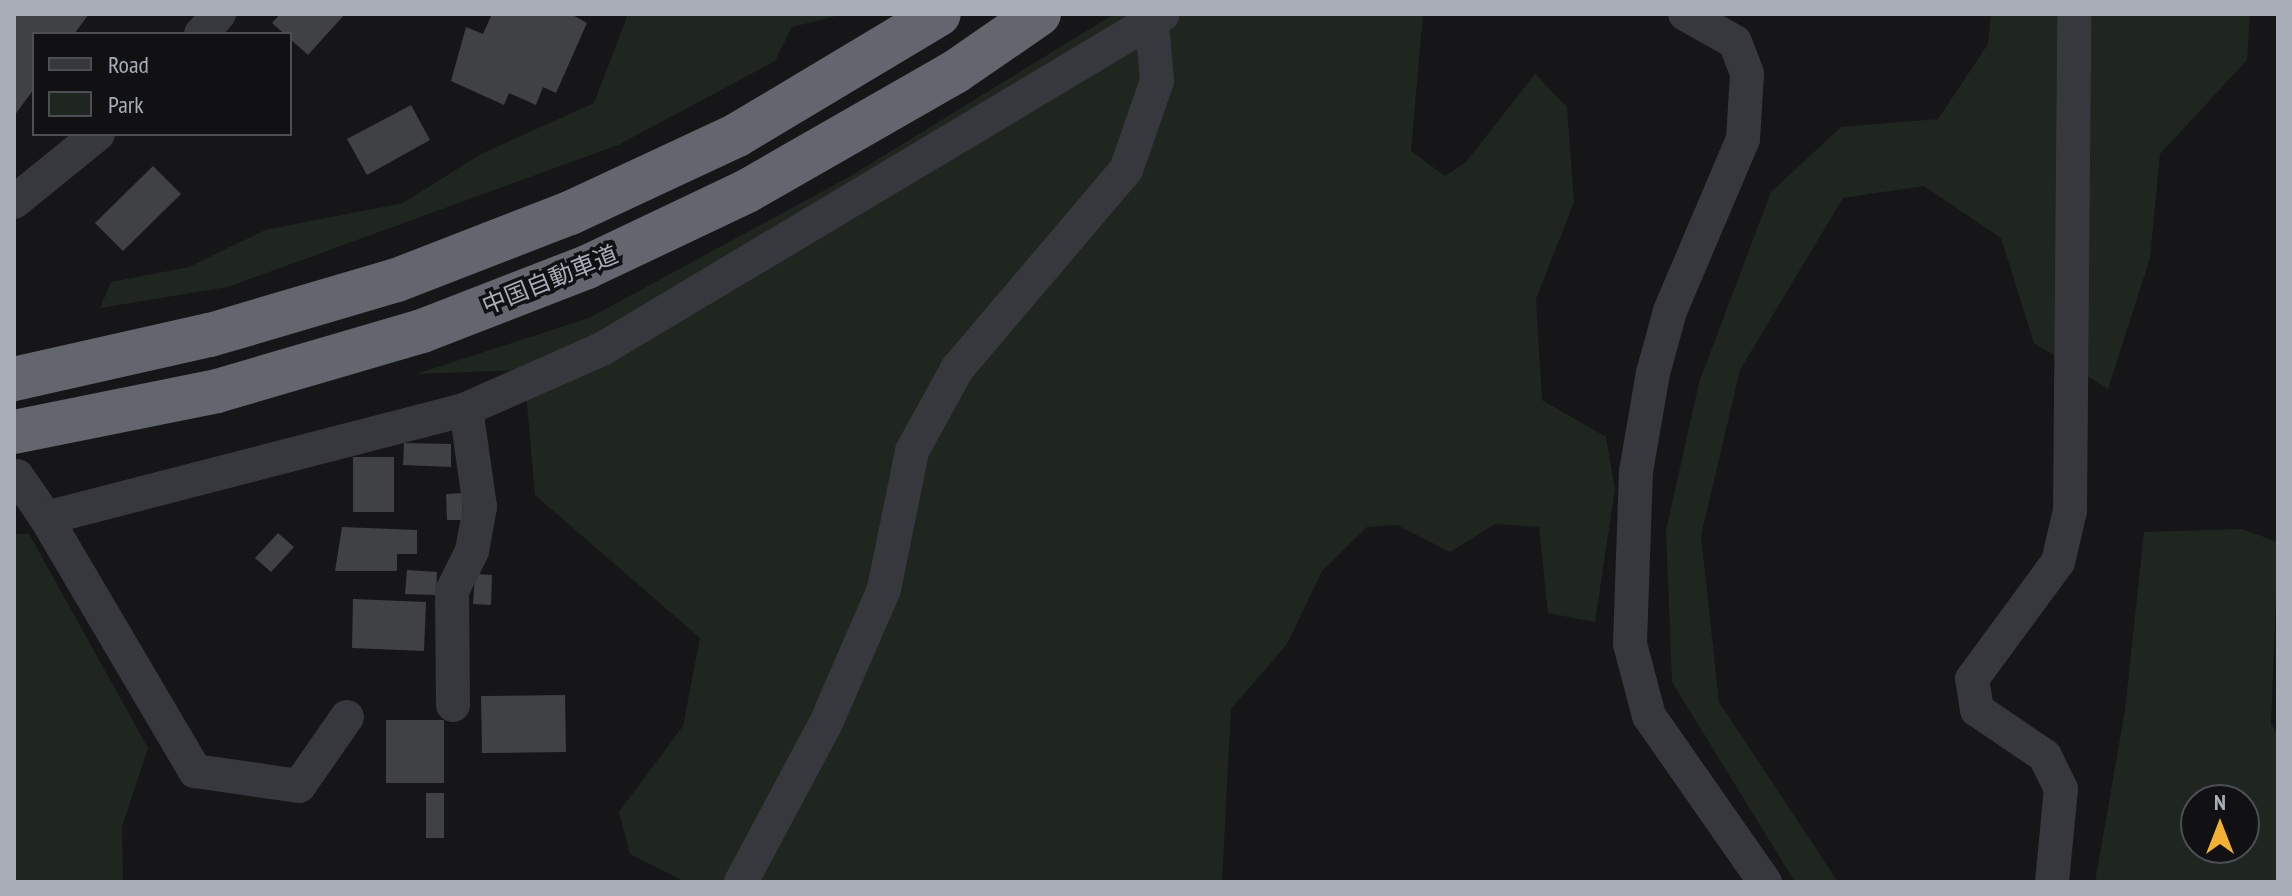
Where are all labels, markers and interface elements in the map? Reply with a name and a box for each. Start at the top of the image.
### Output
legend [32,32,292,136]
text: Road [108,49,149,80]
text: Park [108,89,144,120]
street label: 中国自動車道 [478,240,622,320]
north arrow [2180,784,2260,864]
text: N [2214,788,2226,816]

